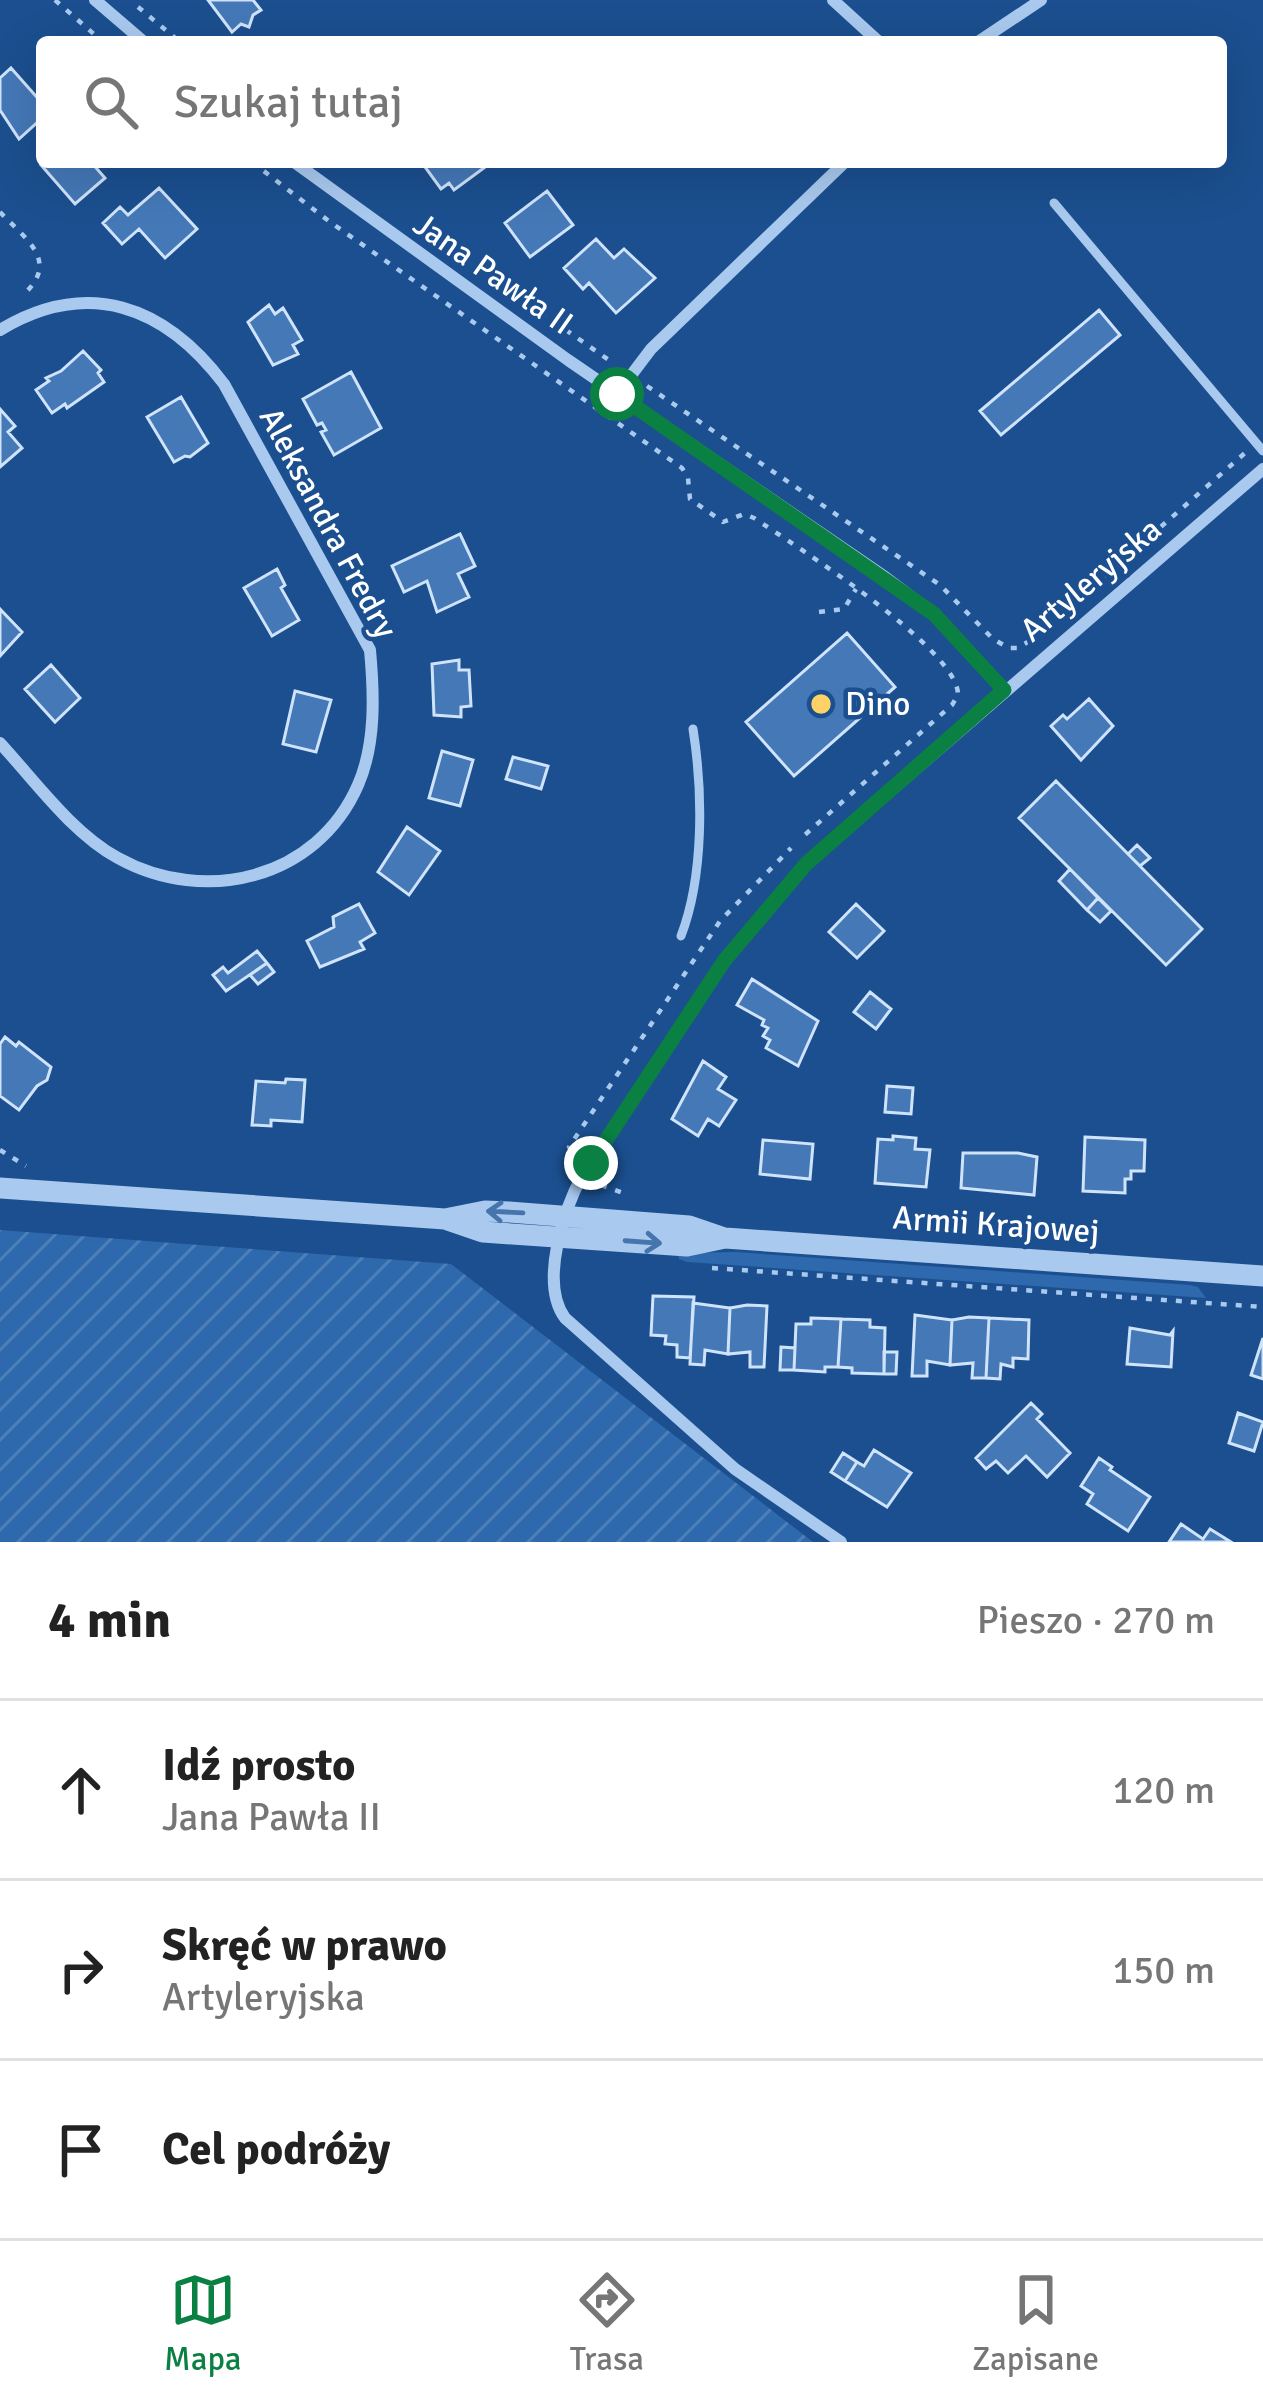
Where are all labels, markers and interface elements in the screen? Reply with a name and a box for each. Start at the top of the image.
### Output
search box [36,36,1227,168]
icon: search [78,69,144,135]
text: Szukaj tutaj [174,75,403,130]
street label: Jana Pawła II [405,204,581,344]
route start [590,367,644,421]
street label: Aleksandra Fredry [250,401,406,646]
street label: Artyleryjska [1012,509,1170,651]
place label: Dino [845,684,911,725]
marker: Dino [808,691,834,717]
route end [564,1136,618,1190]
street label: Armii Krajowej [891,1197,1101,1253]
one-way arrow [486,1201,525,1224]
one-way arrow [622,1231,661,1254]
text: 4 min [48,1589,171,1652]
text: Pieszo · 270 m [977,1596,1215,1644]
text: Idź prosto [162,1738,355,1793]
icon: ahead [48,1757,114,1823]
text: 120 m [1112,1766,1215,1814]
text: Jana Pawła II [162,1793,381,1841]
text: Skręć w prawo [162,1918,447,1973]
icon: right [48,1937,114,2003]
text: 150 m [1112,1946,1215,1994]
text: Artyleryjska [162,1973,365,2021]
icon: arrive [48,2117,114,2183]
text: Cel podróży [162,2122,390,2177]
tab: Mapa [164,2267,242,2380]
tab: Trasa [570,2267,644,2380]
tab: Zapisane [972,2267,1099,2380]

